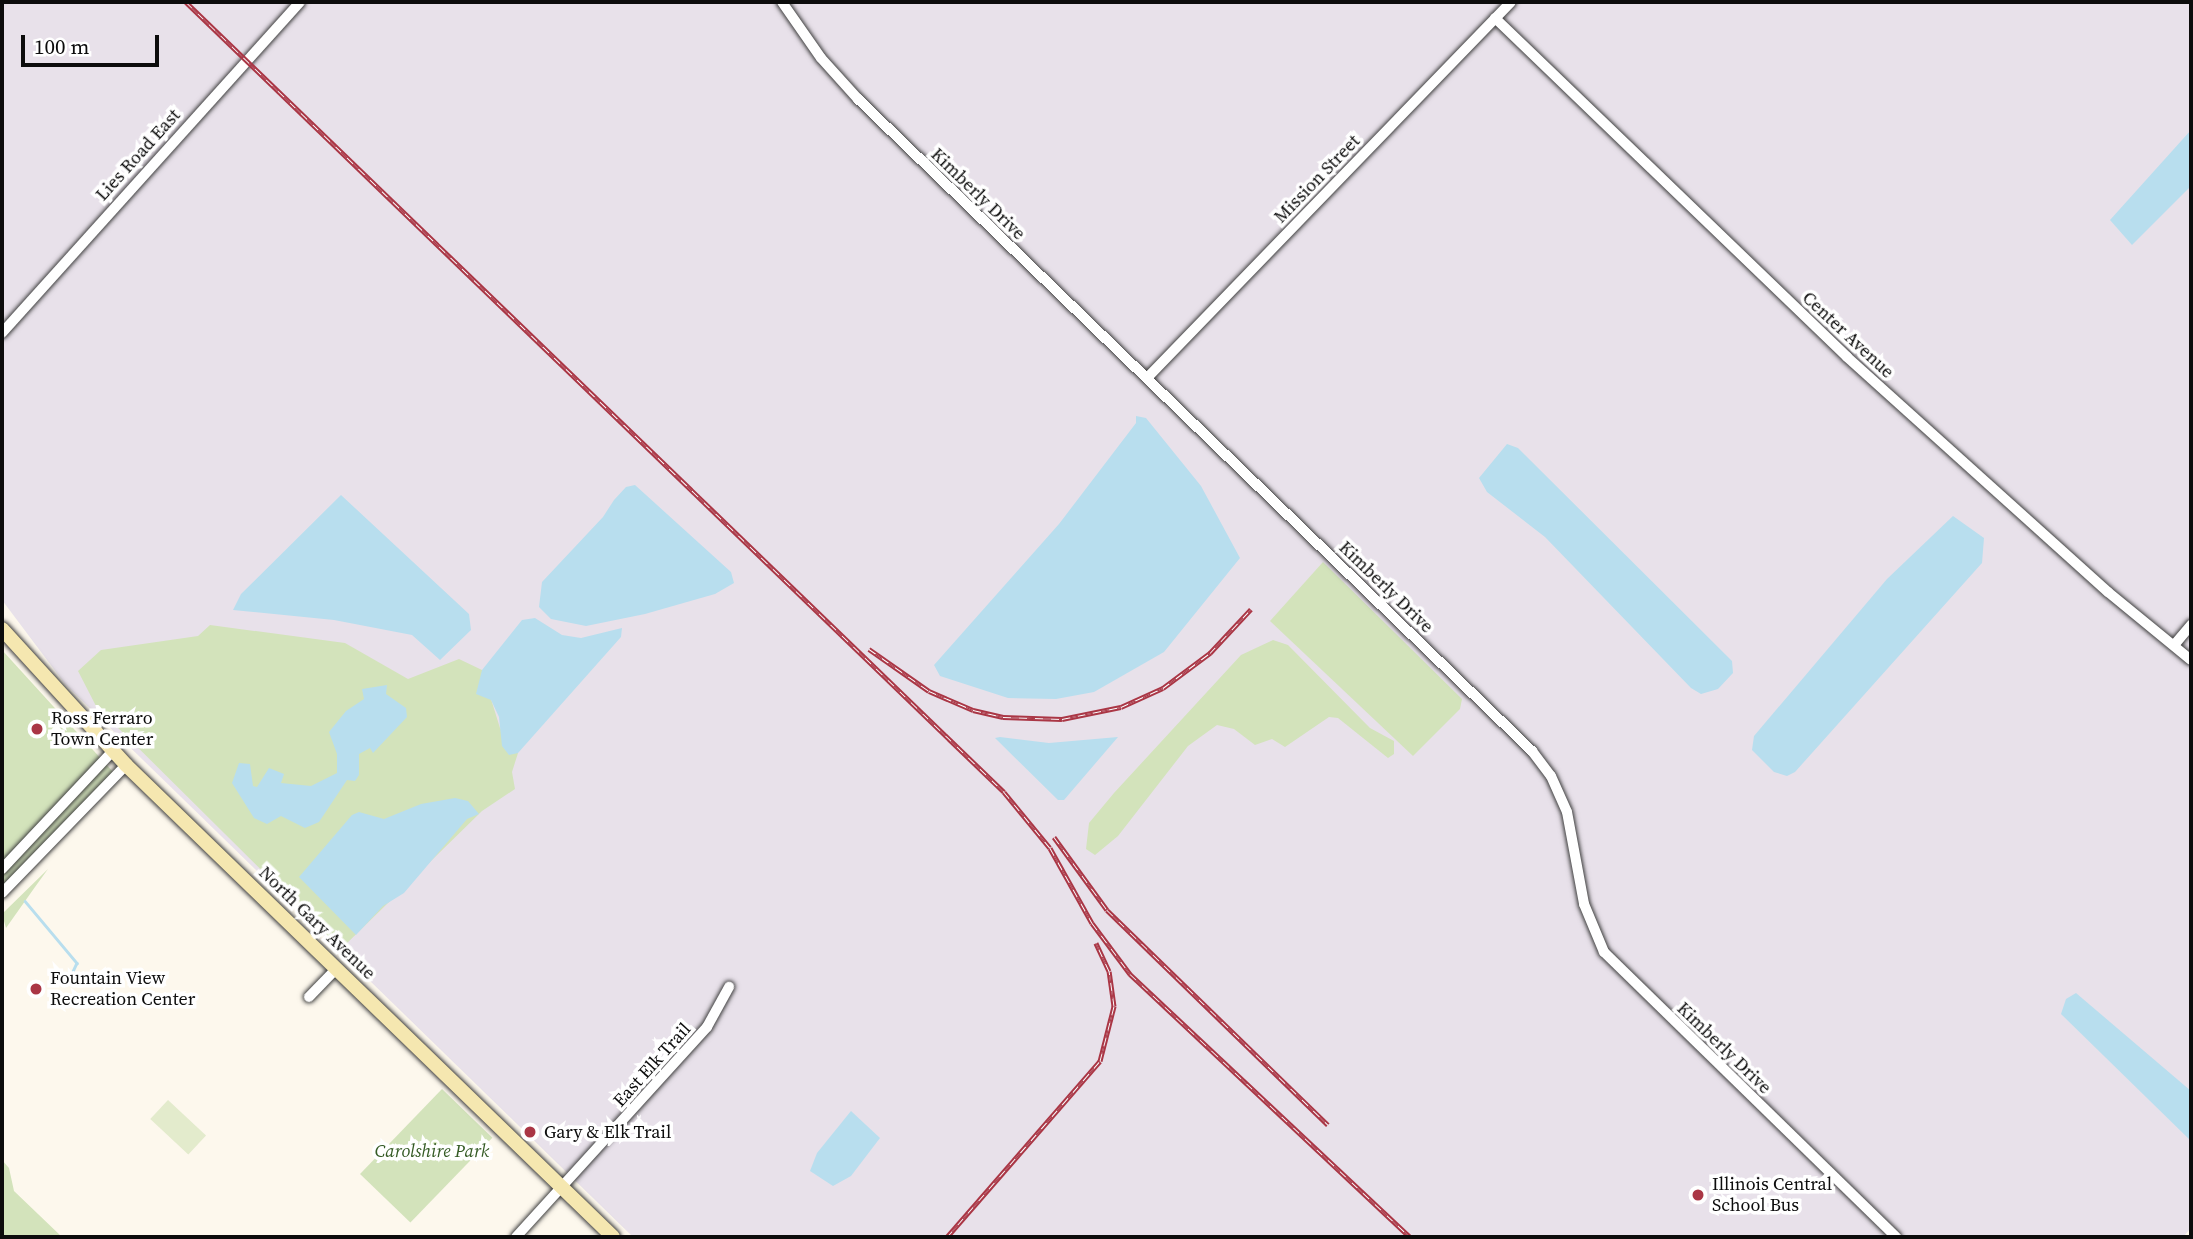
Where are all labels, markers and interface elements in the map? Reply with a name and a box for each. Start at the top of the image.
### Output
scale bar [24,21,163,65]
text: 100 m [34,32,89,61]
street label: Lies Road East [91,105,185,205]
street label: Mission Street [1270,130,1364,228]
street label: Kimberly Drive [926,144,1030,244]
street label: Center Avenue [1798,287,1898,383]
street label: Kimberly Drive [1334,537,1438,637]
place label: Ross Ferraro Town Center [51,708,153,750]
marker: Ross Ferraro Town Center [29,721,45,737]
street label: North Gary Avenue [254,862,380,984]
place label: Fountain View Recreation Center [50,968,195,1010]
marker: Fountain View Recreation Center [28,981,44,997]
street label: Kimberly Drive [1672,998,1776,1098]
street label: East Elk Trail [609,1018,695,1112]
place label: Gary & Elk Trail [544,1121,672,1143]
marker: Gary & Elk Trail [522,1124,538,1140]
park label: Carolshire Park [375,1140,489,1162]
place label: Illinois Central School Bus [1712,1174,1832,1216]
marker: Illinois Central School Bus [1690,1187,1706,1203]

